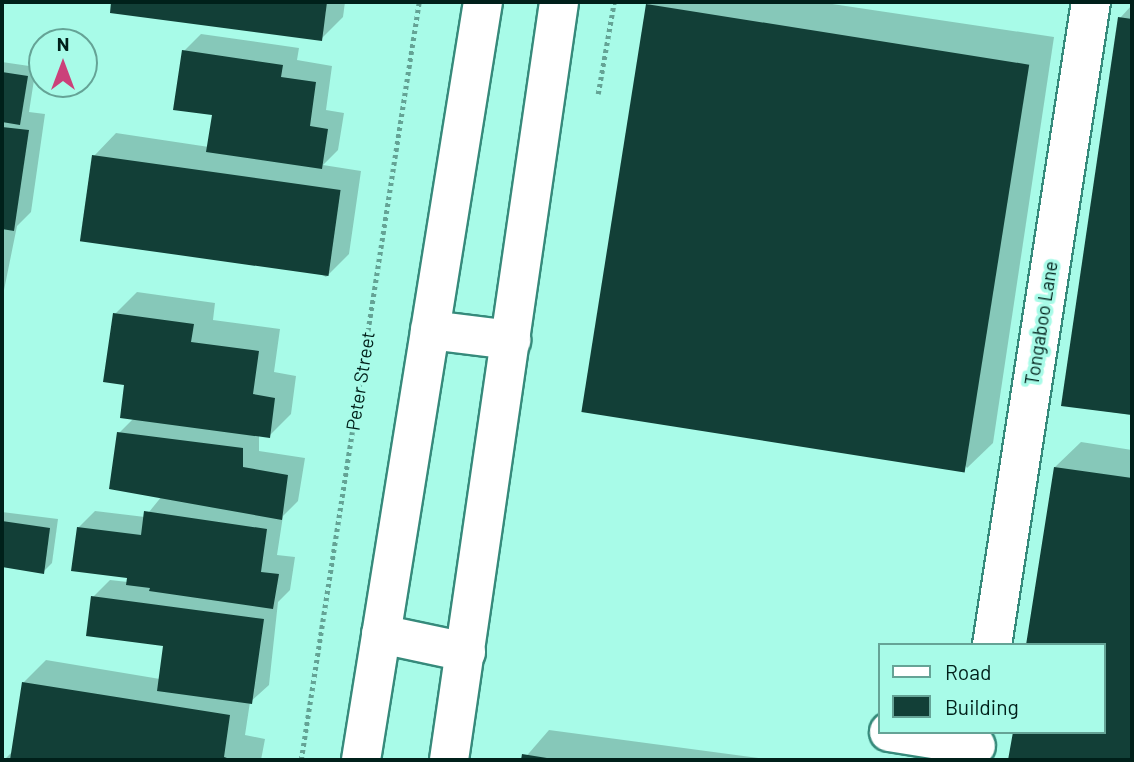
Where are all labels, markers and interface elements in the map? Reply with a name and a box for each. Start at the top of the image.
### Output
north arrow [28,28,98,98]
text: N [57,32,69,55]
street label: Tongaboo Lane [1020,259,1062,387]
street label: Peter Street [341,330,379,432]
legend [878,643,1106,734]
text: Road [945,659,991,684]
text: Building [945,694,1019,719]

